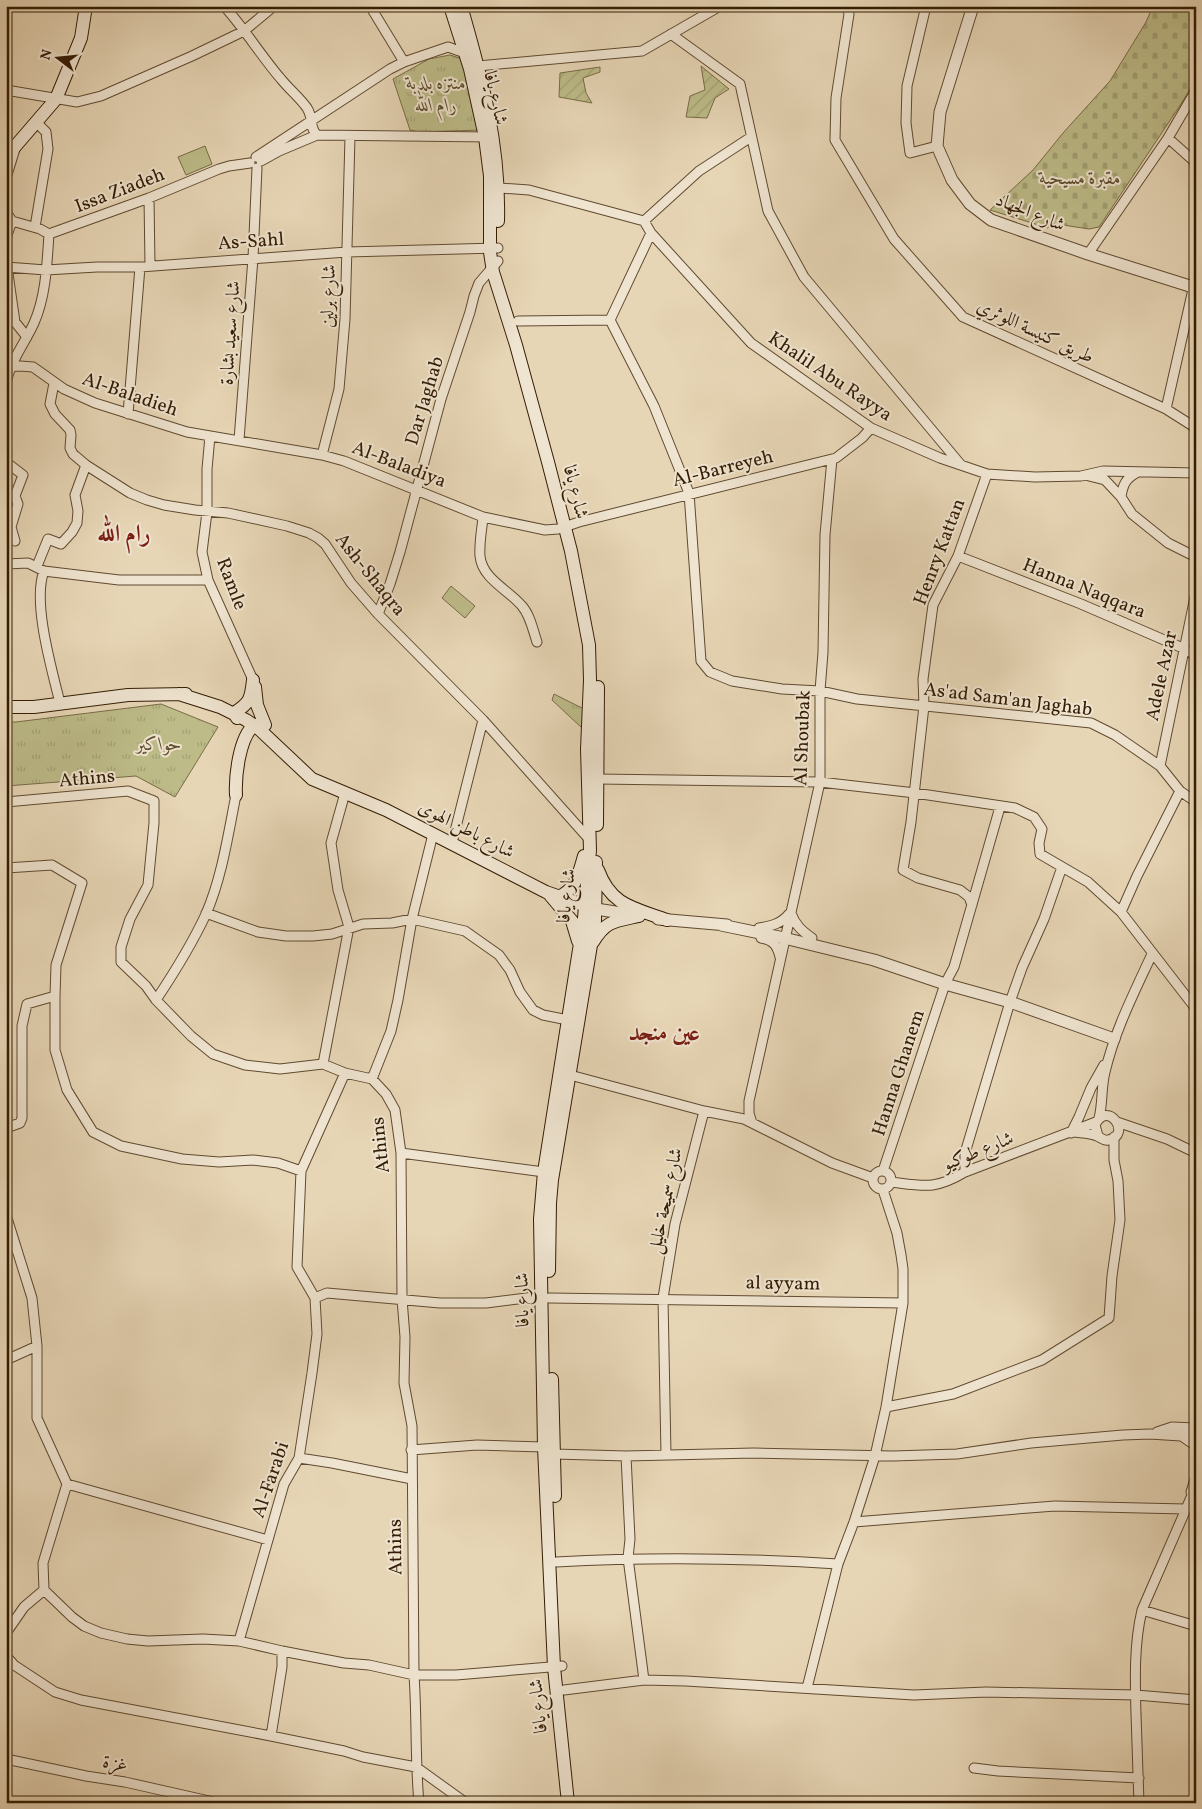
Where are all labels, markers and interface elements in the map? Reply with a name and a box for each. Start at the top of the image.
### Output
north arrow [32,32,82,82]
text: N [36,47,57,62]
street label: شارع يافا [475,68,514,128]
park label: منتزه بلدية رام الله [404,71,466,121]
street label: Issa Ziadeh [71,162,169,220]
park label: مقبرة مسيحية [1037,166,1121,192]
street label: شارع الجهاد [991,187,1069,240]
street label: As-Sahl [217,227,285,257]
street label: شارع برلين [315,264,344,328]
street label: شارع سعيد بشارة [214,280,249,386]
street label: طريق كنيسة اللوثري [972,293,1098,371]
street label: Khalil Abu Rayya [763,326,897,428]
street label: Dar Jaghab [399,353,451,449]
street label: Al-Baladieh [79,366,181,424]
street label: Al-Baladiya [348,435,450,495]
street label: Al-Barreyeh [670,444,776,494]
street label: شارع يافا [555,462,594,522]
street label: Henry Kattan [908,495,972,609]
district label: رام الله [97,514,151,554]
street label: Ash-Shaqra [328,528,412,622]
street label: Hanna Naqqara [1018,552,1150,626]
street label: Ramle [209,554,253,614]
street label: Adele Azar [1140,629,1184,723]
street label: As'ad Sam'an Jaghab [922,677,1094,723]
street label: Al Shoubak [788,690,818,786]
park label: حواكير [134,732,182,758]
street label: Athins [58,764,116,794]
street label: شارع باطن الهوى [413,795,519,866]
street label: شارع يافا [551,867,584,925]
street label: Hanna Ghanem [866,1006,932,1140]
district label: عين منجد [628,1017,700,1051]
street label: Athins [365,1116,397,1174]
street label: شارع طوكيو [936,1126,1018,1180]
street label: شارع سميحة خليل [642,1145,691,1257]
street label: al ayyam [745,1270,821,1298]
street label: شارع يافا [510,1272,537,1328]
street label: Al-Farabi [246,1438,296,1522]
street label: Athins [383,1519,409,1575]
street label: شارع يافا [523,1677,556,1735]
street label: غزة [100,1749,130,1779]

